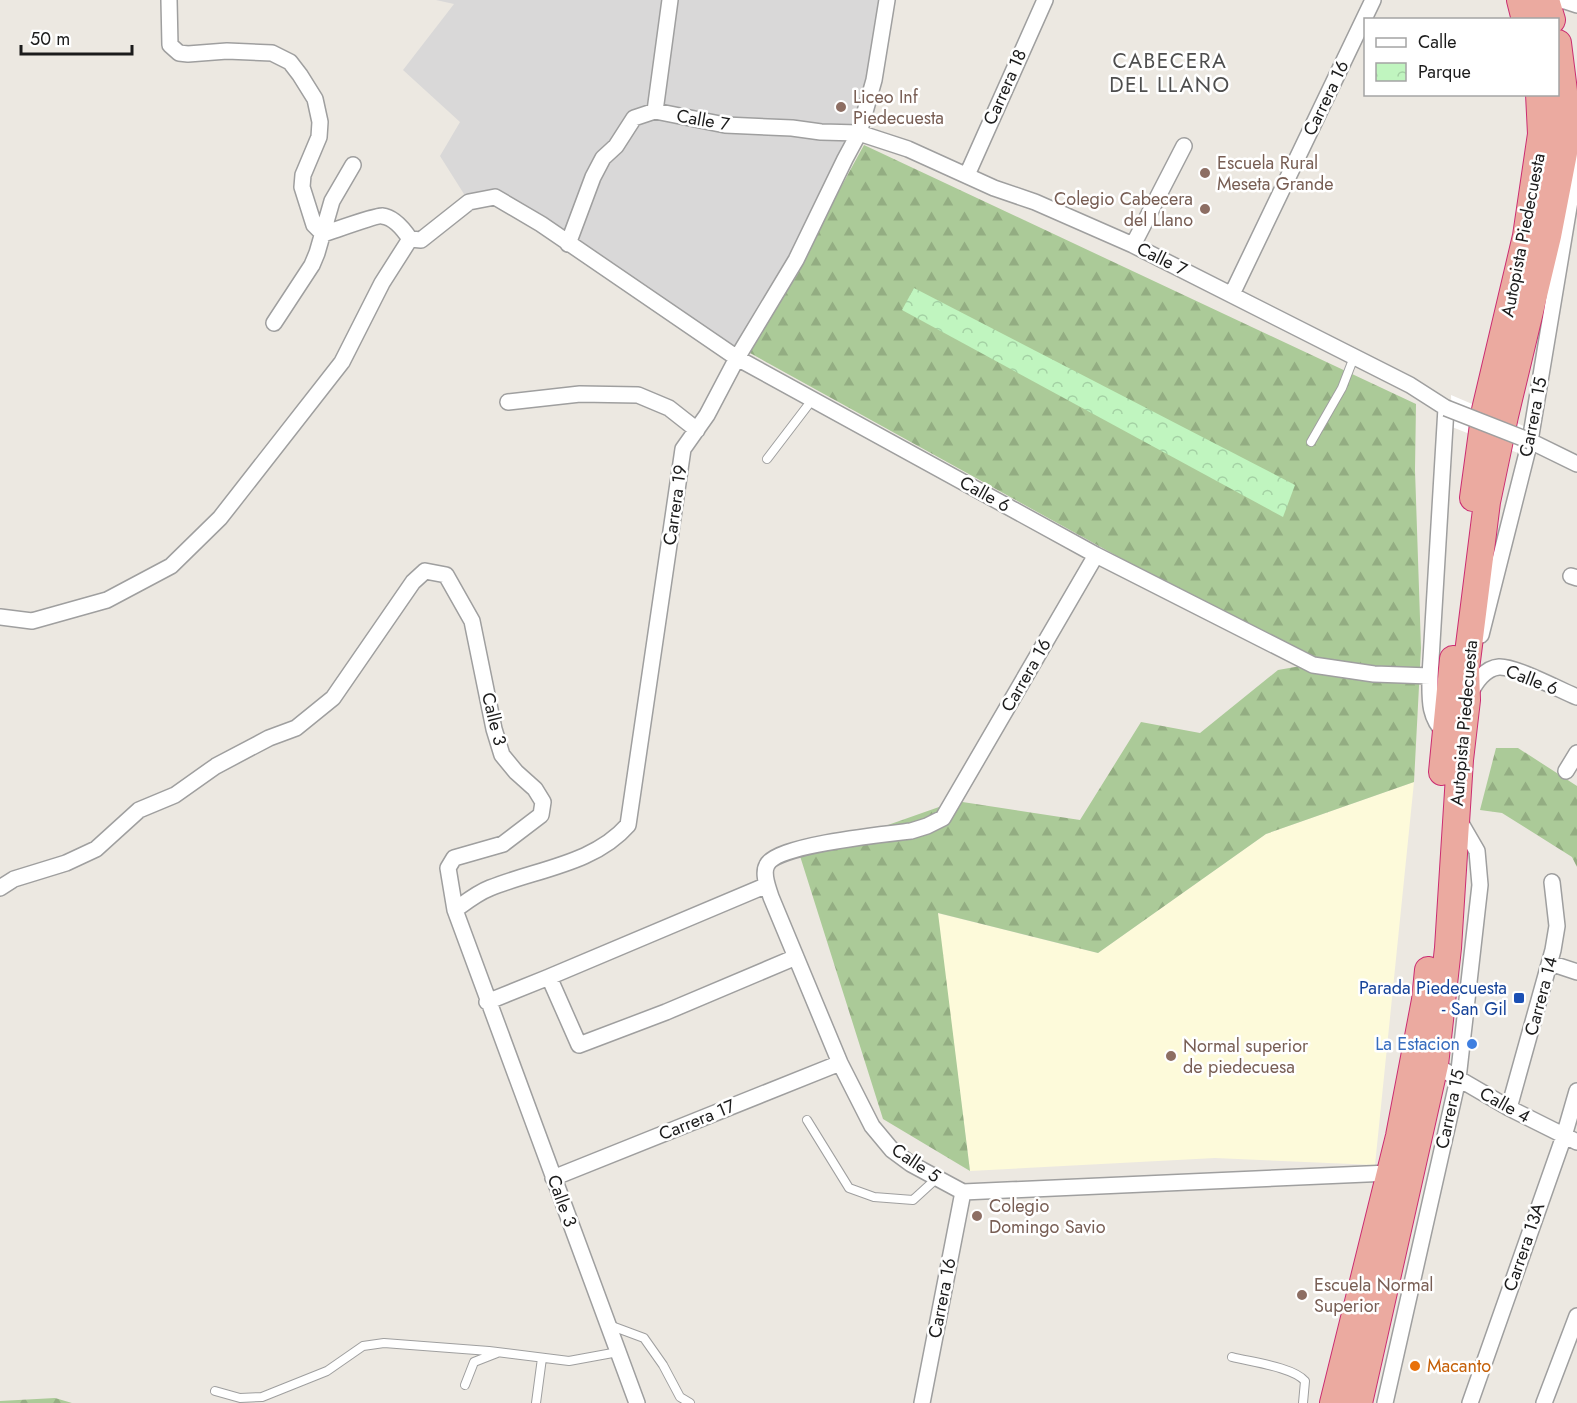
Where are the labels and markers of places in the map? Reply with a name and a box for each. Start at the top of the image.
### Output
place label: Liceo Inf Piedecuesta [853,84,944,131]
marker: Liceo Inf Piedecuesta [834,100,848,114]
place label: Escuela Rural Meseta Grande [1217,150,1334,197]
marker: Escuela Rural Meseta Grande [1198,166,1212,180]
place label: Colegio Cabecera del Llano [1054,186,1193,233]
marker: Colegio Cabecera del Llano [1198,202,1212,216]
place label: Parada Piedecuesta - San Gil [1359,975,1507,1022]
marker: Parada Piedecuesta - San Gil [1512,991,1526,1005]
place label: La Estacion [1375,1031,1460,1057]
place label: Normal superior de piedecuesa [1183,1033,1309,1080]
marker: La Estacion [1465,1037,1479,1051]
marker: Normal superior de piedecuesa [1164,1049,1178,1063]
place label: Colegio Domingo Savio [989,1193,1106,1240]
marker: Colegio Domingo Savio [970,1209,984,1223]
place label: Escuela Normal Superior [1314,1272,1433,1319]
marker: Escuela Normal Superior [1295,1288,1309,1302]
place label: Macanto [1427,1353,1491,1379]
marker: Macanto [1408,1359,1422,1373]

